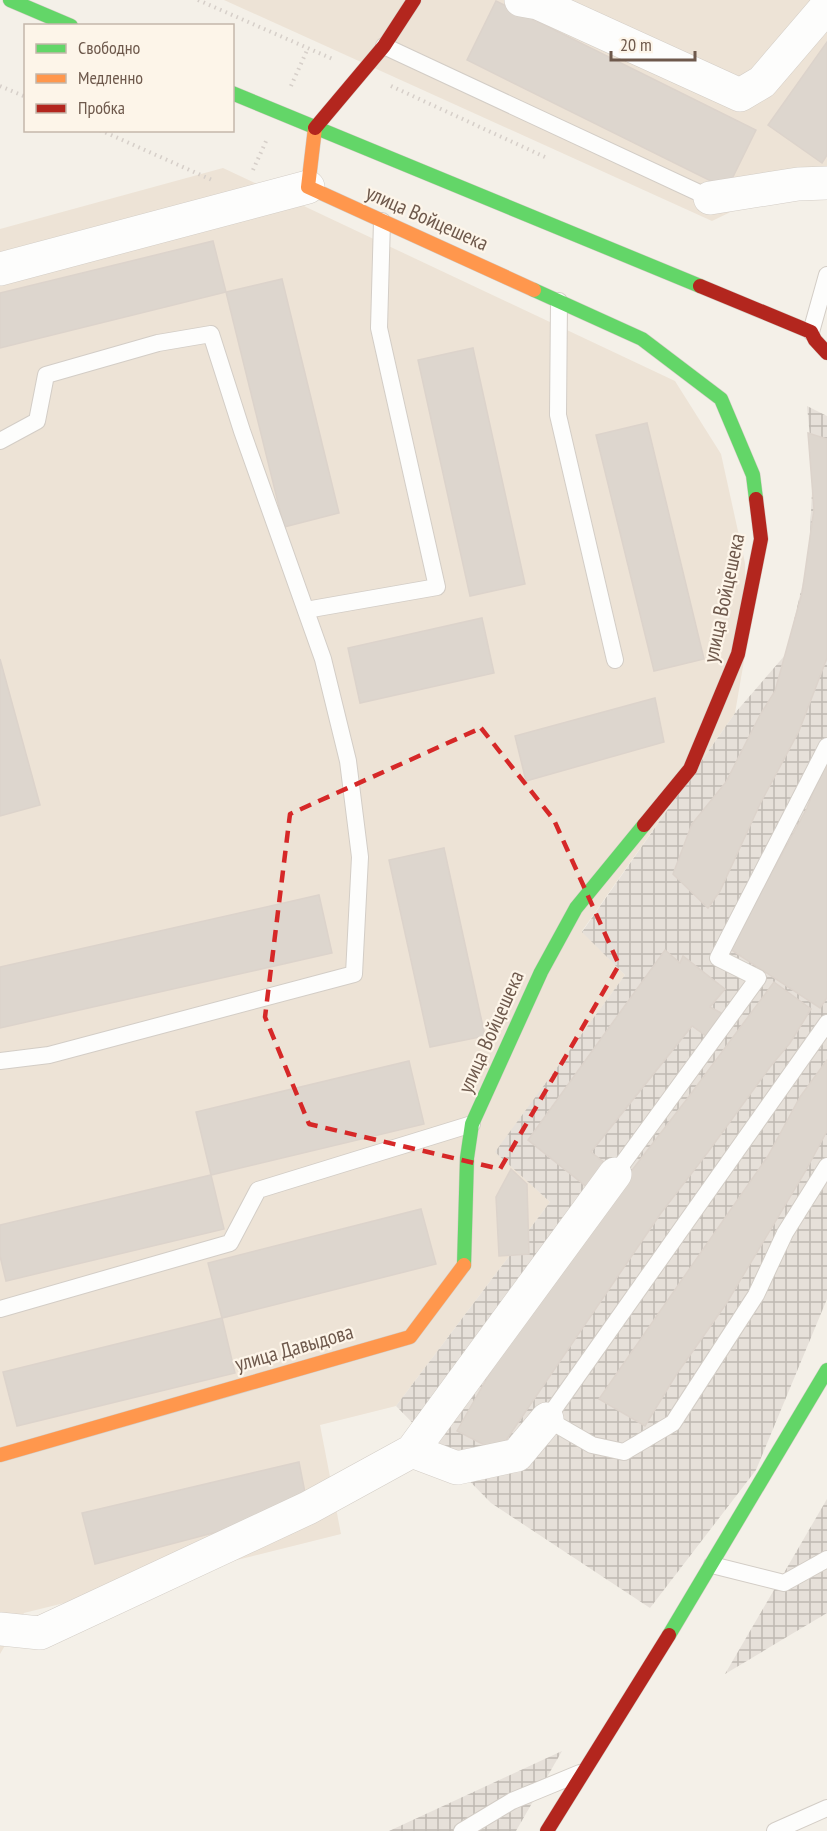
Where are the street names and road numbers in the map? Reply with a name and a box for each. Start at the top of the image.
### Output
street label: улица Войцешека [362,178,493,257]
street label: улица Войцешека [697,531,750,665]
street label: улица Войцешека [451,966,530,1097]
street label: улица Давыдова [232,1318,356,1377]

